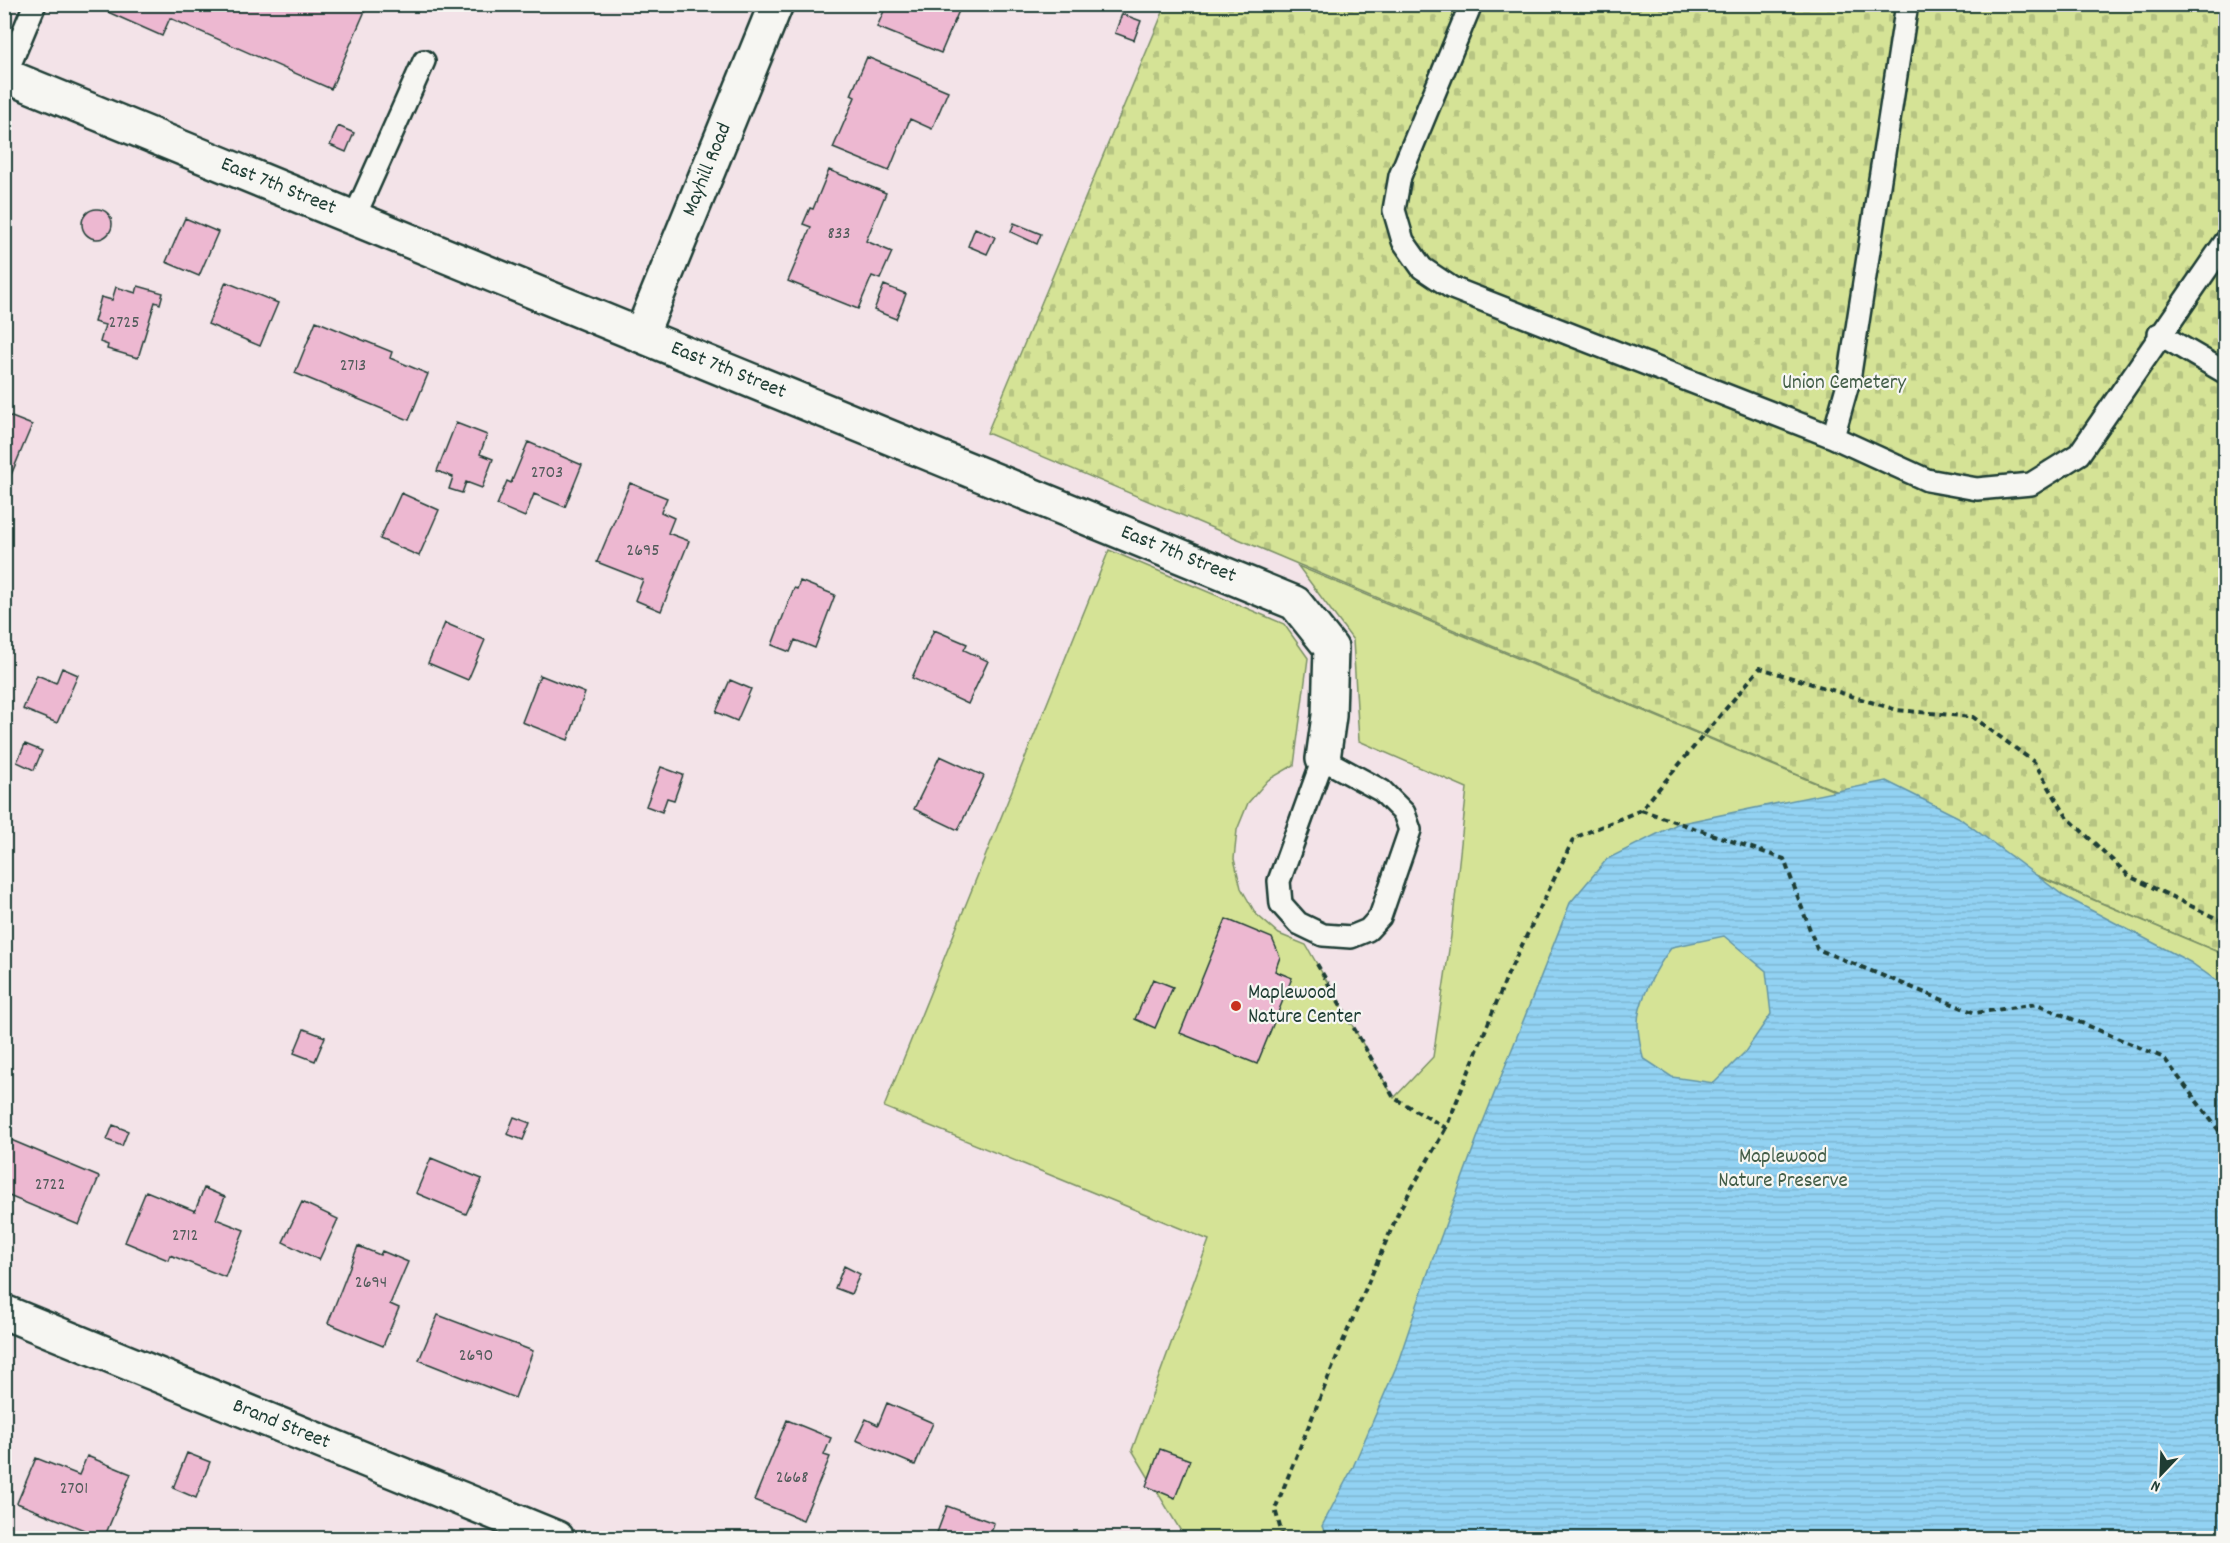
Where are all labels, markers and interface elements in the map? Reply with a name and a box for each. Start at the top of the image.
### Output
street label: Mayhill Road [676,119,740,221]
street label: East 7th Street [216,150,340,224]
house number: 833 [827,222,851,247]
house number: 2725 [109,311,139,336]
street label: East 7th Street [666,334,790,408]
house number: 2713 [340,354,366,379]
park label: Union Cemetery [1782,369,1907,399]
house number: 2703 [531,461,563,486]
street label: East 7th Street [1116,518,1240,592]
house number: 2695 [626,539,660,564]
place label: Maplewood Nature Center [1248,979,1361,1033]
marker: Maplewood Nature Center [1229,999,1243,1013]
park label: Maplewood Nature Preserve [1718,1143,1848,1197]
house number: 2722 [35,1173,65,1198]
house number: 2712 [172,1224,198,1249]
house number: 2694 [355,1271,387,1296]
house number: 2690 [459,1344,493,1369]
street label: Brand Street [228,1392,335,1458]
north arrow [2131,1444,2191,1504]
house number: 2668 [776,1466,808,1491]
text: N [2148,1473,2164,1498]
house number: 2701 [60,1477,88,1502]

